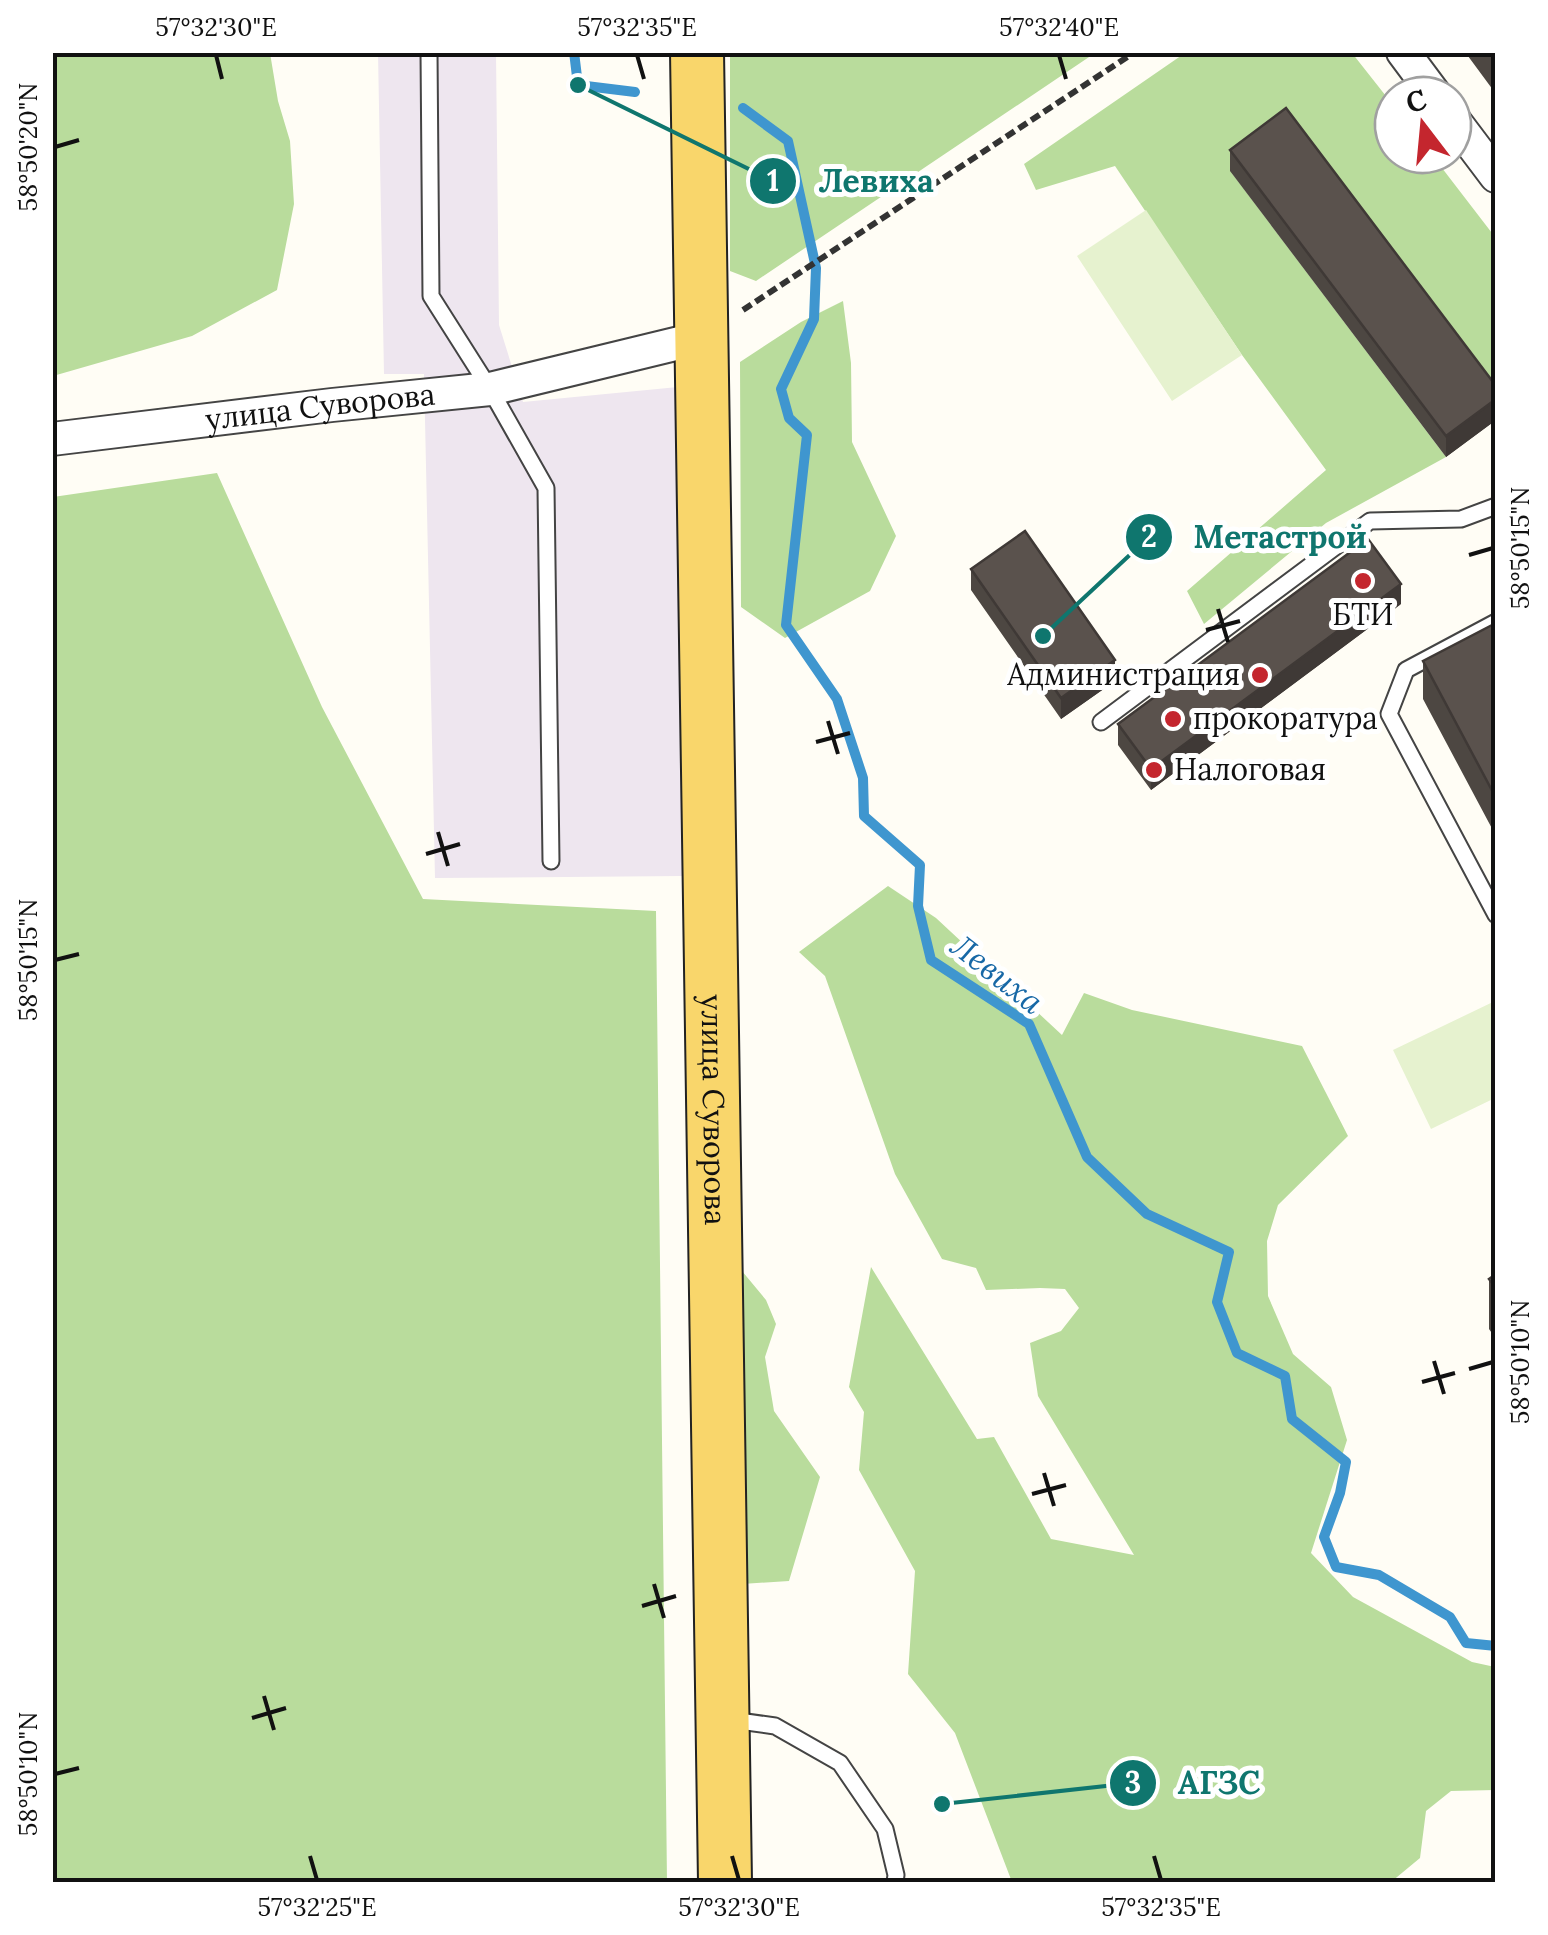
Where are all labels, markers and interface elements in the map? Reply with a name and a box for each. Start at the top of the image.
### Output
text: 57°32'30"E [155,11,277,43]
text: 57°32'35"E [577,11,697,43]
text: 57°32'40"E [999,11,1119,43]
north arrow [1373,75,1473,175]
text: С [1402,81,1431,121]
text: 58°50'20"N [12,83,44,211]
callout: Левиха [748,150,953,212]
text: Левиха [818,160,934,201]
text: 1 [767,161,779,199]
street label: улица Суворова [203,375,437,439]
text: 58°50'15"N [1504,487,1536,609]
callout: Метастрой [1124,506,1387,568]
text: Метастрой [1193,516,1367,557]
text: 2 [1141,517,1157,555]
marker: БТИ [1352,570,1374,592]
place label: БТИ [1332,595,1394,633]
place label: Администрация [1006,655,1240,693]
marker: Администрация [1249,664,1271,686]
place label: прокоратура [1193,699,1378,738]
marker: прокоратура [1162,708,1184,730]
place label: Налоговая [1174,750,1326,788]
marker: Налоговая [1143,759,1165,781]
text: 58°50'15"N [12,899,44,1021]
water label: Левиха [943,925,1052,1023]
street label: улица Суворова [692,994,735,1226]
text: 58°50'10"N [1504,1300,1536,1424]
text: 58°50'10"N [12,1712,44,1836]
callout: АГЗС [1108,1752,1280,1814]
text: АГЗС [1178,1762,1260,1803]
text: 3 [1125,1763,1141,1801]
text: 57°32'25"E [257,1891,377,1923]
text: 57°32'30"E [678,1891,800,1923]
text: 57°32'35"E [1101,1891,1221,1923]

